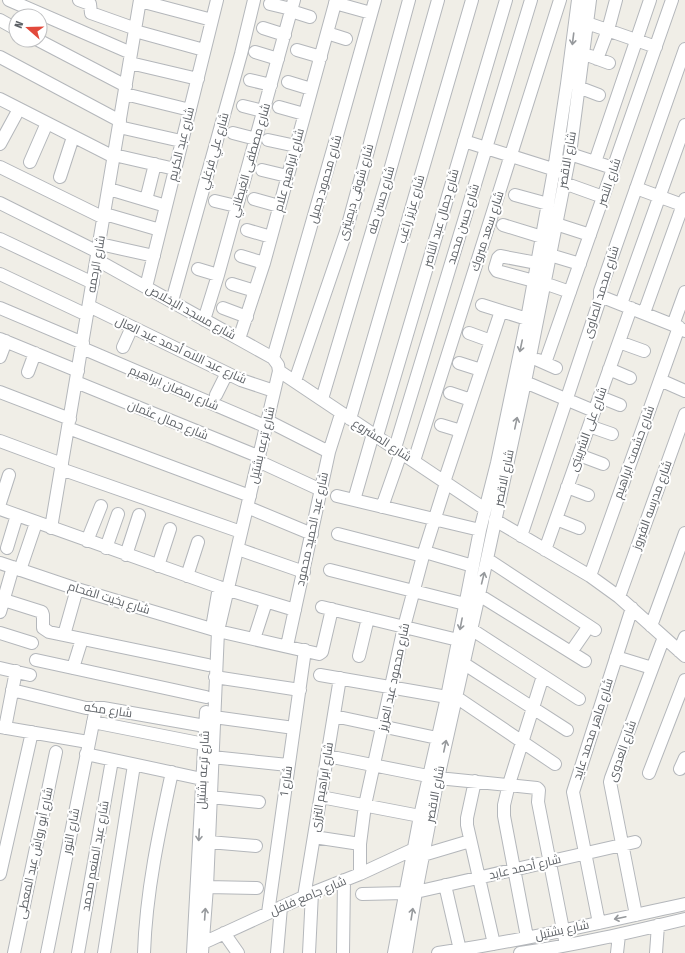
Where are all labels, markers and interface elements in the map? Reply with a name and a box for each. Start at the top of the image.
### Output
north arrow [8,8,48,48]
text: N [12,19,26,30]
one-way arrow [569,32,577,45]
street label: شارع مصطفى الغيطاني [227,101,276,220]
street label: شارع عبد الكريم [165,105,198,183]
street label: شارع علي فرغلي [196,111,235,192]
street label: شارع ابراهيم علام [271,127,308,214]
street label: شارع الاقصر [555,130,580,191]
street label: شارع محمود جميل [306,133,345,225]
street label: شارع شوقى ديميترى [336,142,377,242]
street label: شارع النصر [594,156,625,209]
street label: شارع حسن طه [365,164,398,236]
street label: شارع جمال عبد الناصر [420,167,463,270]
street label: شارع عزيز راغب [395,173,428,245]
street label: شارع حسن محمد [444,182,483,266]
street label: شارع سعد مبروك [467,189,508,273]
street label: شارع الرحمه [84,234,109,294]
street label: شارع محمد الصاوى [580,244,623,340]
street label: شارع مسجد الإخلاص [143,282,238,343]
street label: شارع عبد اللاه أحمد عبد العال [113,313,249,388]
one-way arrow [517,340,525,353]
street label: شارع رمضان ابراهيم [127,363,221,414]
street label: شارع على الشربينى [566,385,611,474]
street label: شارع جمال عثمان [125,398,210,443]
street label: شارع حشمت ابراهيم [611,403,658,501]
street label: شارع ترعه بشتيل [246,405,279,485]
street label: شارع المشروع [349,416,414,465]
one-way arrow [512,417,520,430]
street label: شارع الاقصر [491,448,518,509]
street label: شارع مدرسه الفيروز [629,458,676,553]
street label: شارع عبد الحميد محمود [293,471,332,588]
one-way arrow [479,572,487,585]
street label: شارع بخيت الفحام [66,579,152,618]
one-way arrow [457,617,465,630]
street label: شارع محمود عبد العزيز [376,622,413,733]
street label: شارع ماهر محمد عايد [570,676,617,782]
street label: شارع مكه [83,700,133,721]
street label: شارع العدوى [605,718,640,784]
street label: شارع ترعه بشتيل [194,730,213,810]
one-way arrow [442,740,450,753]
street label: شارع ابراهيم الترزى [308,741,337,833]
street label: شارع الاقصر [422,764,448,825]
street label: شارع 1 [277,765,296,797]
street label: شارع أبو رواش عبد المعطى [13,786,57,920]
street label: شارع عبد المنعم محمد [78,800,113,912]
street label: شارع النور [60,807,83,856]
one-way arrow [196,828,203,841]
street label: شارع أحمد عايد [487,851,563,883]
street label: شارع جامع فلفل [268,874,349,919]
one-way arrow [202,908,209,921]
one-way arrow [408,908,416,921]
one-way arrow [613,915,626,923]
street label: شارع بشتيل [534,917,591,944]

